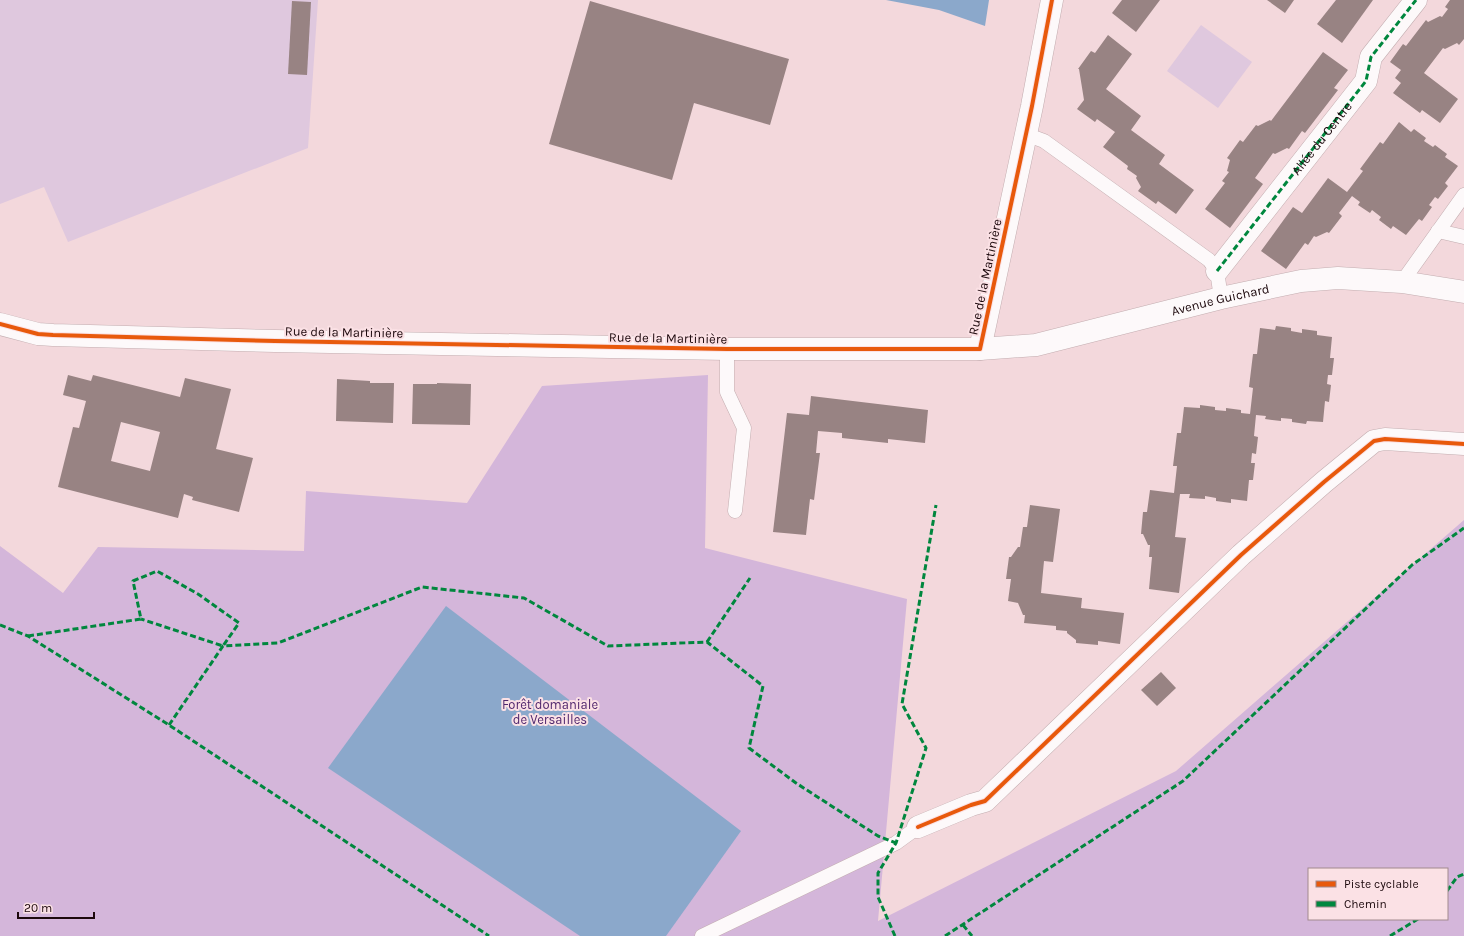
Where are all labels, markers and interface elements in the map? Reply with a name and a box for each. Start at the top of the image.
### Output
street label: Allée du Centre [1288,98,1355,178]
street label: Rue de la Martinière [965,217,1005,336]
street label: Avenue Guichard [1170,280,1271,318]
street label: Rue de la Martinière [285,323,404,341]
street label: Rue de la Martinière [609,329,728,347]
park label: Forêt domaniale de Versailles [502,697,598,727]
legend [1308,868,1448,920]
text: Piste cyclable [1344,877,1419,891]
scale bar [18,894,94,920]
text: Chemin [1344,897,1387,911]
text: 20 m [24,901,52,915]

